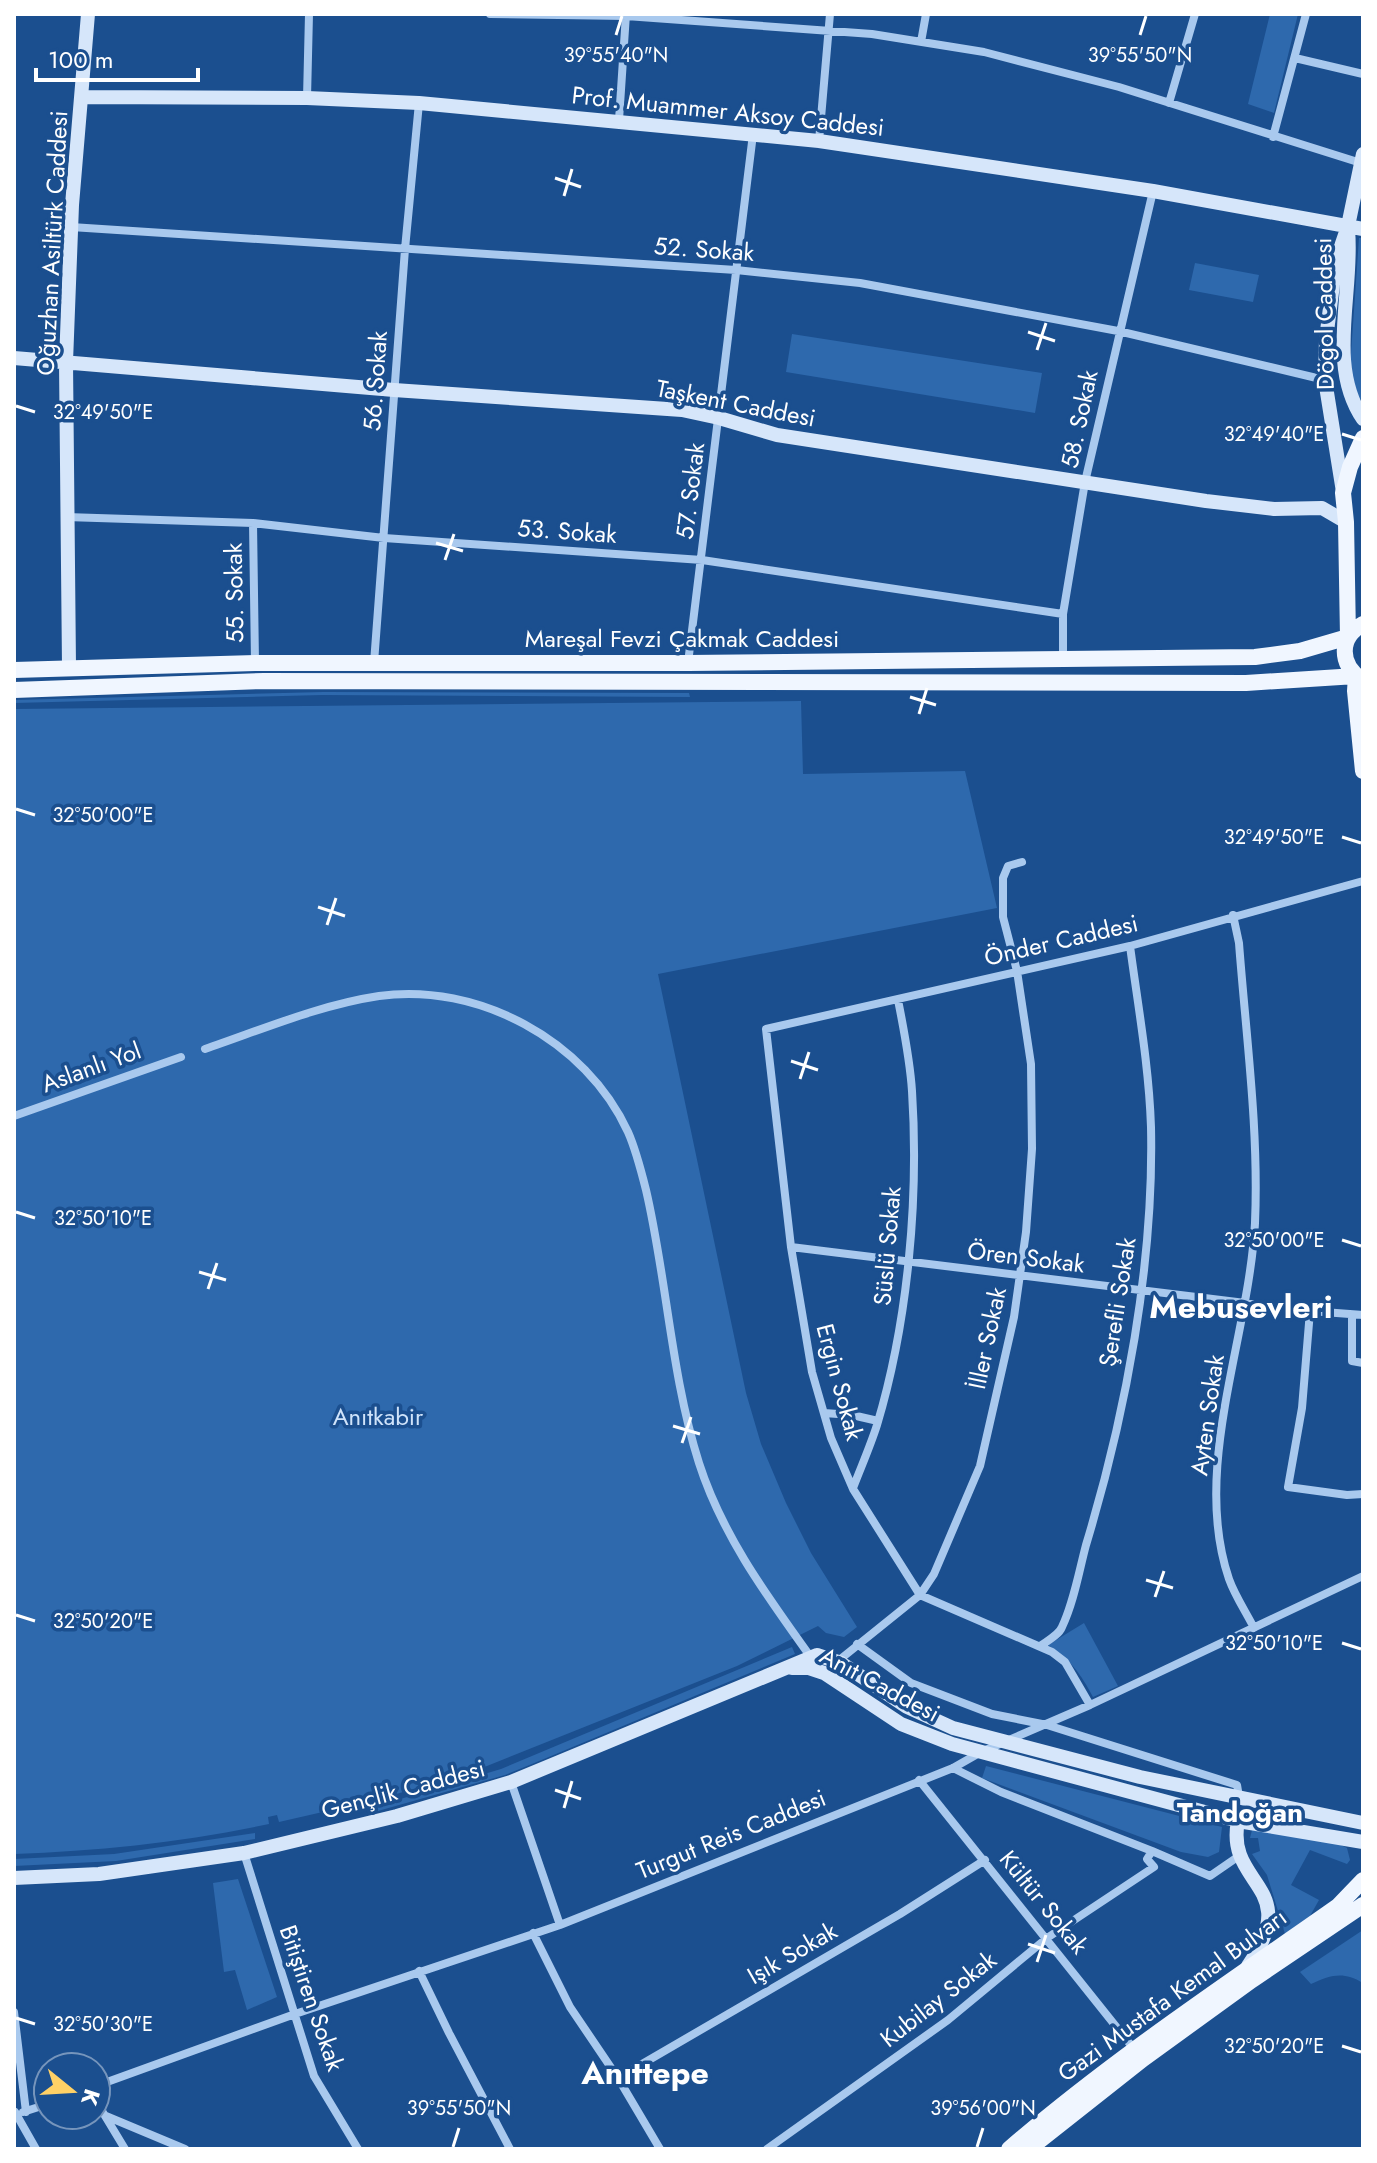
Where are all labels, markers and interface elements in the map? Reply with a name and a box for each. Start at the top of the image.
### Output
scale bar [36,32,198,82]
text: 39°55'40"N [564,41,668,70]
text: 39°55'50"N [1088,41,1192,70]
text: 100 m [48,42,114,77]
street label: Prof. Muammer Aksoy Caddesi [570,77,886,145]
street label: Oğuzhan Asiltürk Caddesi [28,110,76,376]
street label: 52. Sokak [653,228,756,270]
street label: Dögol Caddesi [1305,237,1343,391]
street label: 56. Sokak [354,329,396,432]
street label: 58. Sokak [1052,366,1107,471]
street label: Taşkent Caddesi [653,370,819,436]
text: 32°49'50"E [53,398,153,427]
text: 32°49'40"E [1224,420,1324,449]
street label: 57. Sokak [667,440,713,541]
street label: 53. Sokak [516,510,618,552]
street label: 55. Sokak [216,542,252,644]
street label: Mareşal Fevzi Çakmak Caddesi [525,621,839,656]
text: 32°50'00"E [52,801,154,830]
text: 32°49'50"E [1224,823,1324,852]
street label: Önder Caddesi [981,905,1141,975]
street label: Aslanlı Yol [36,1033,146,1101]
street label: Süslü Sokak [864,1184,910,1307]
text: 32°50'10"E [54,1204,152,1233]
text: 32°50'00"E [1223,1226,1325,1255]
street label: Ören Sokak [965,1232,1087,1282]
street label: Şerefli Sokak [1090,1234,1145,1369]
street label: İller Sokak [959,1283,1015,1392]
district label: Mebusevleri [1149,1284,1333,1330]
street label: Ergin Sokak [808,1320,873,1445]
street label: Ayten Sokak [1181,1352,1233,1478]
park label: Anıtkabir [333,1399,424,1434]
text: 32°50'20"E [53,1607,153,1636]
text: 32°50'10"E [1225,1629,1323,1658]
street label: Anıt Caddesi [814,1638,946,1730]
street label: Gençlik Caddesi [317,1750,489,1828]
street label: Turgut Reis Caddesi [631,1780,831,1888]
district label: Tandoğan [1177,1792,1303,1833]
street label: Kültür Sokak [991,1843,1097,1962]
street label: Gazi Mustafa Kemal Bulvarı [1050,1900,1294,2090]
street label: Işık Sokak [741,1913,844,1993]
street label: Bitiştiren Sokak [271,1920,353,2076]
street label: Kubilay Sokak [872,1942,1004,2056]
text: 32°50'30"E [53,2010,153,2039]
text: 32°50'20"E [1224,2032,1324,2061]
district label: Anıttepe [580,2050,709,2096]
north arrow [32,2051,112,2131]
text: K [73,2085,109,2110]
text: 39°55'50"N [407,2094,511,2123]
text: 39°56'00"N [930,2094,1036,2123]

